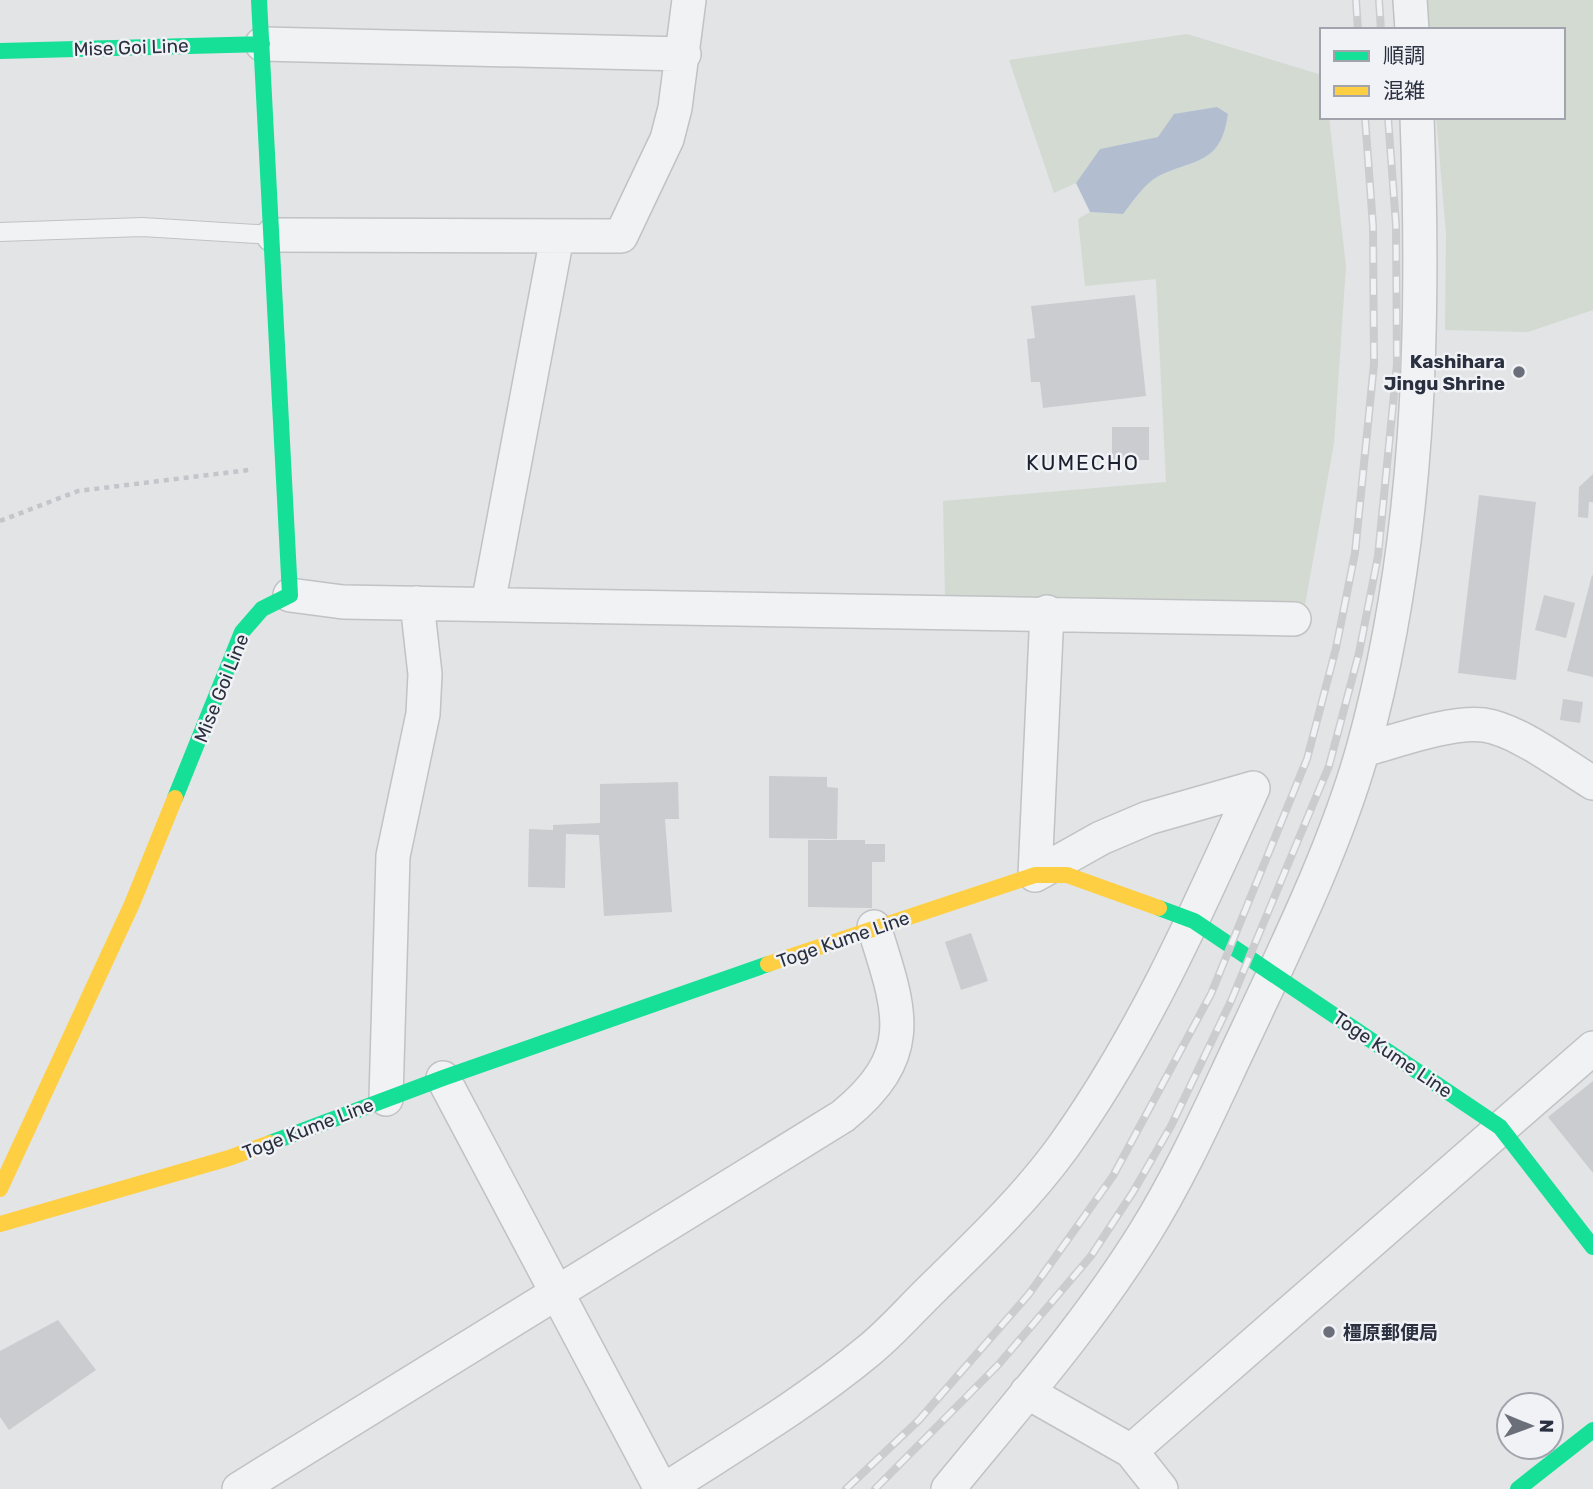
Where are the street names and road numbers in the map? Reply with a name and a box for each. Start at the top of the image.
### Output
street label: Mise Goi Line [73,34,189,61]
street label: Mise Goi Line [189,630,254,746]
street label: Toge Kume Line [774,906,913,973]
street label: Toge Kume Line [1329,1006,1457,1103]
street label: Toge Kume Line [239,1093,377,1164]

